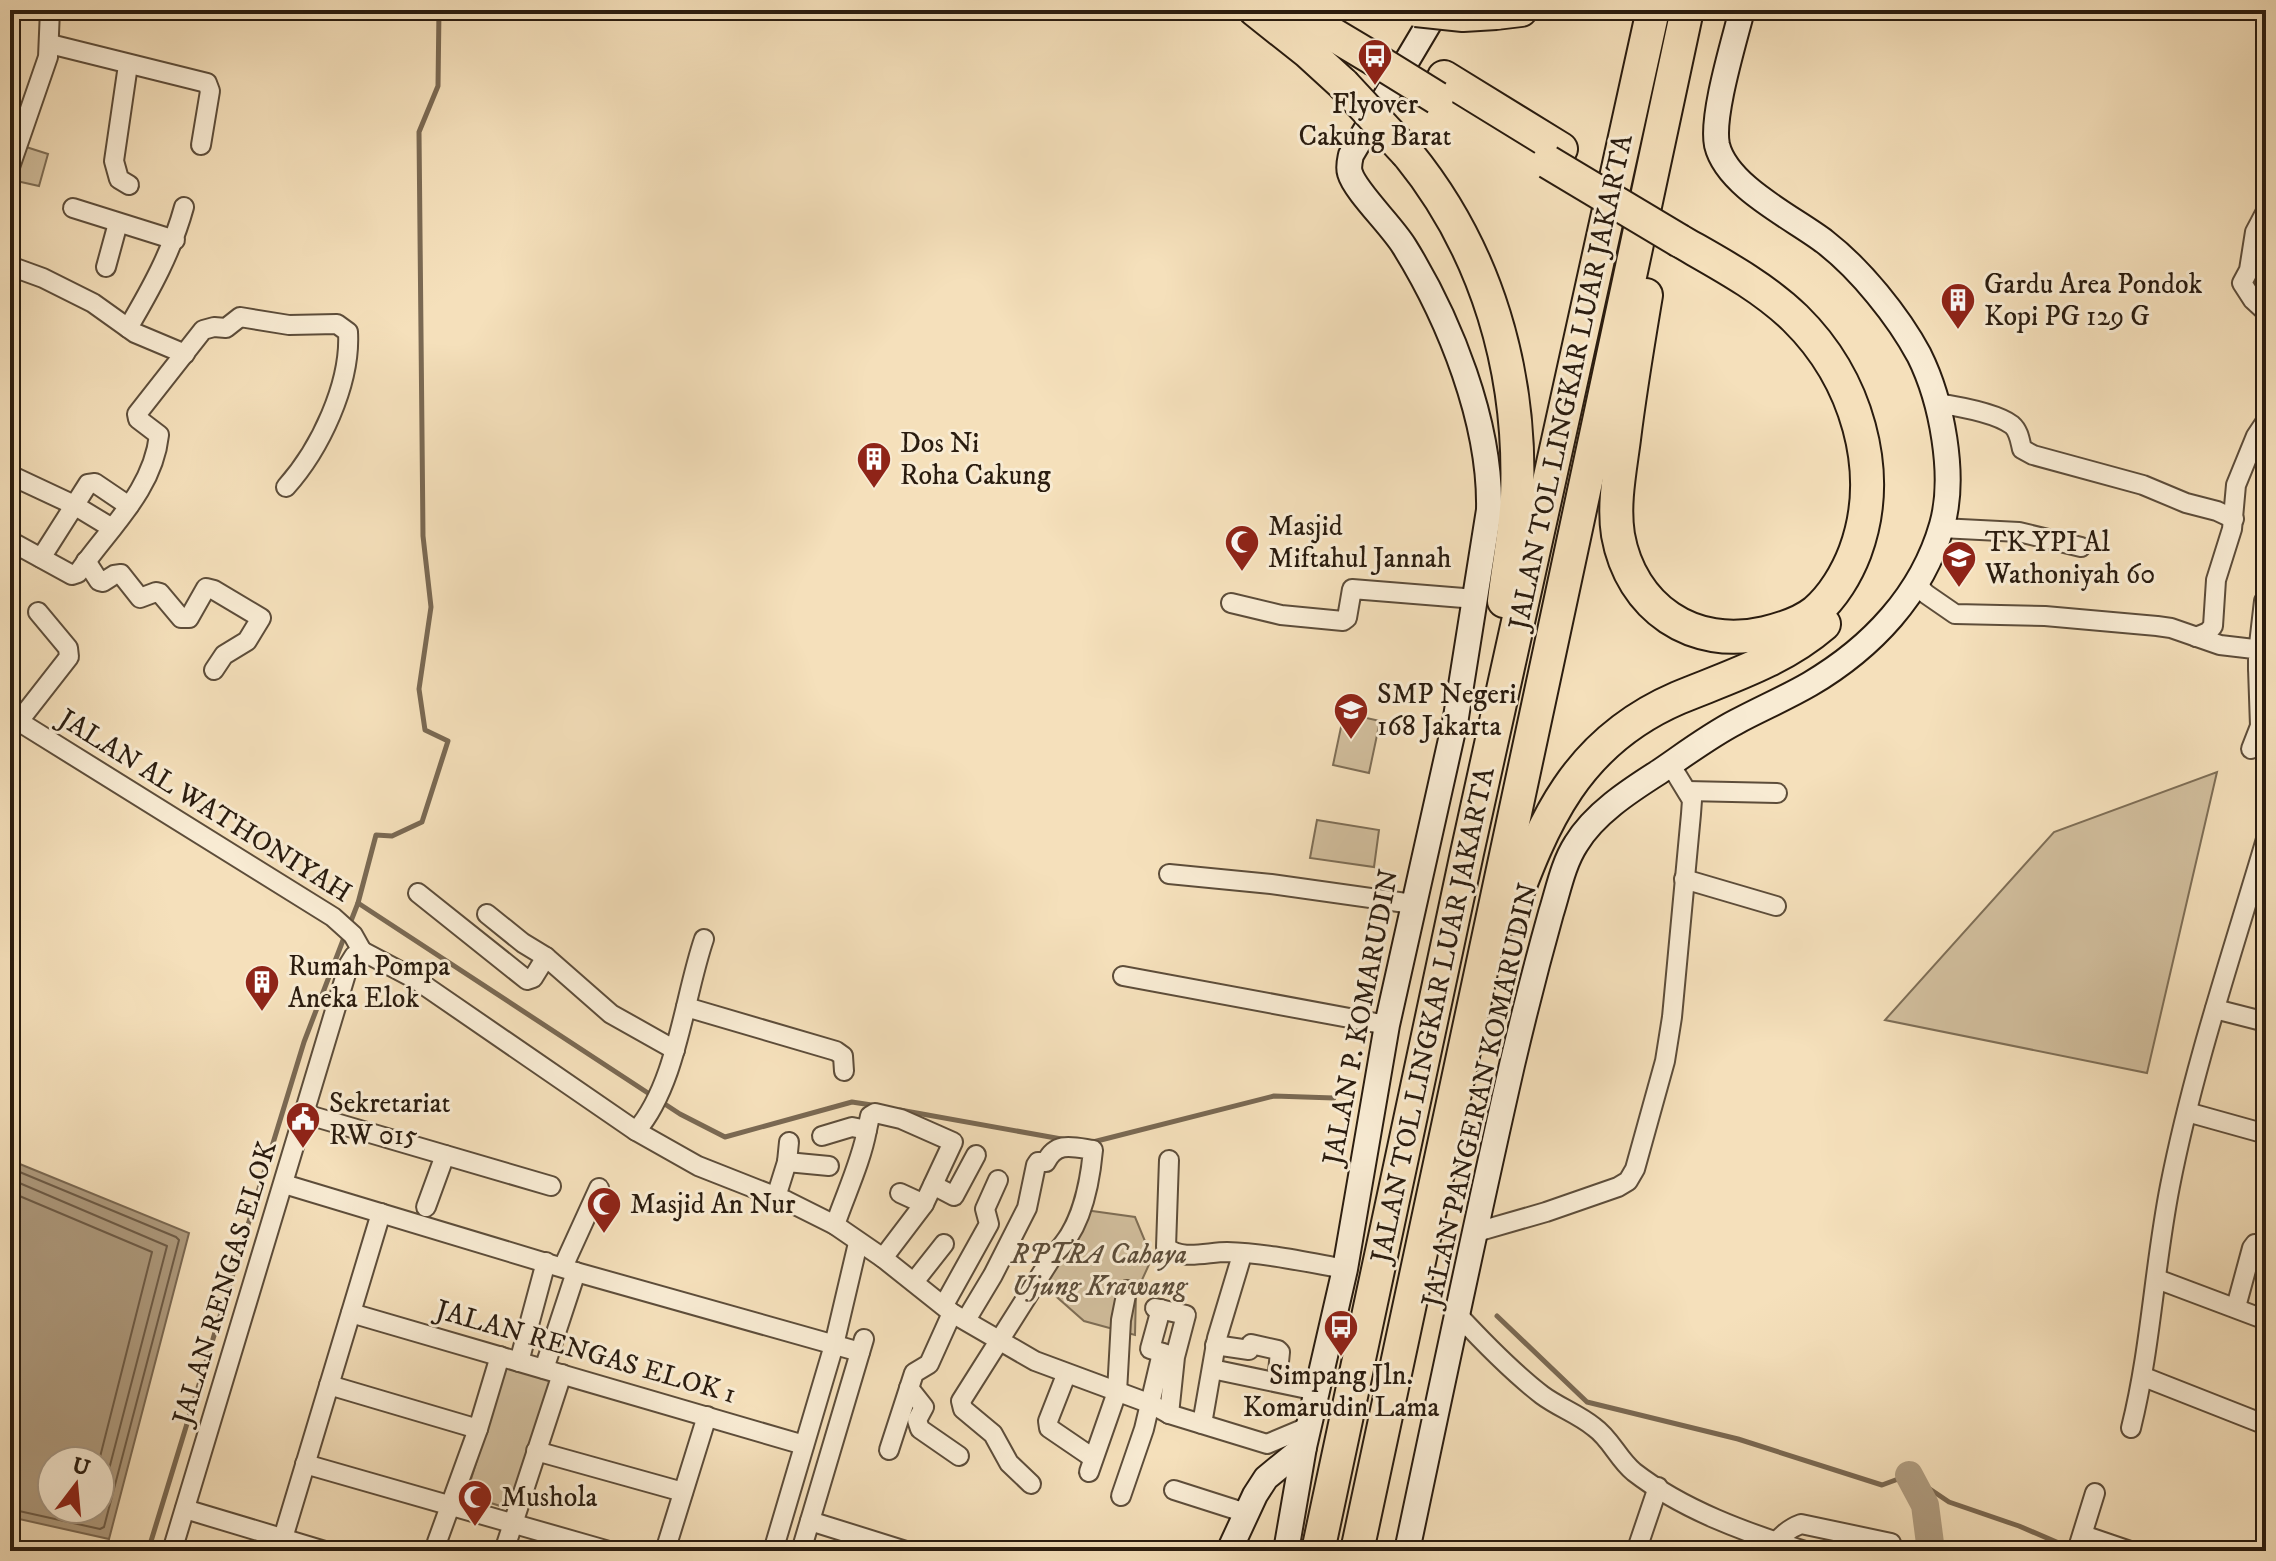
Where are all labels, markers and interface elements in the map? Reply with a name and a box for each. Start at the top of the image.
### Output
bus stop icon: Flyover Cakung Barat [1356,37,1394,87]
place label: Flyover Cakung Barat [1299,87,1451,154]
street label: JALAN TOL LINGKAR LUAR JAKARTA [1501,130,1641,636]
place label: Gardu Area Pondok Kopi PG 129 G [1984,267,2202,334]
building icon: Gardu Area Pondok Kopi PG 129 G [1939,281,1977,331]
place label: Dos Ni Roha Cakung [900,426,1051,493]
building icon: Dos Ni Roha Cakung [855,440,893,490]
place label: Masjid Miftahul Jannah [1268,509,1452,576]
mosque icon: Masjid Miftahul Jannah [1223,523,1261,573]
place label: TK YPI Al Wathoniyah 60 [1984,525,2155,592]
school or university icon: TK YPI Al Wathoniyah 60 [1940,539,1978,589]
place label: SMP Negeri 168 Jakarta [1377,677,1516,744]
school or university icon: SMP Negeri 168 Jakarta [1332,691,1370,741]
street label: JALAN AL WATHONIYAH [49,700,358,911]
street label: JALAN TOL LINGKAR LUAR JAKARTA [1363,763,1503,1269]
street label: JALAN P. KOMARUDIN [1315,866,1407,1171]
street label: JALAN PANGERAN KOMARUDIN [1413,880,1546,1313]
place label: Rumah Pompa Aneka Elok [288,949,450,1016]
building icon: Rumah Pompa Aneka Elok [243,963,281,1013]
place label: Sekretariat RW 015 [329,1086,451,1153]
public building icon: Sekretariat RW 015 [284,1100,322,1150]
street label: JALAN RENGAS ELOK [164,1137,285,1432]
mosque icon: Masjid An Nur [585,1185,623,1235]
place label: Masjid An Nur [630,1187,796,1222]
park label: RPTRA Cahaya Ujung Krawang [1010,1237,1189,1304]
street label: JALAN RENGAS ELOK 1 [429,1292,740,1412]
bus stop icon: Simpang Jln. Komarudin Lama [1322,1308,1360,1358]
place label: Simpang Jln. Komarudin Lama [1243,1358,1439,1425]
north arrow [36,1445,116,1525]
text: U [69,1452,93,1483]
mosque icon: Mushola [456,1478,494,1528]
place label: Mushola [501,1480,598,1515]

